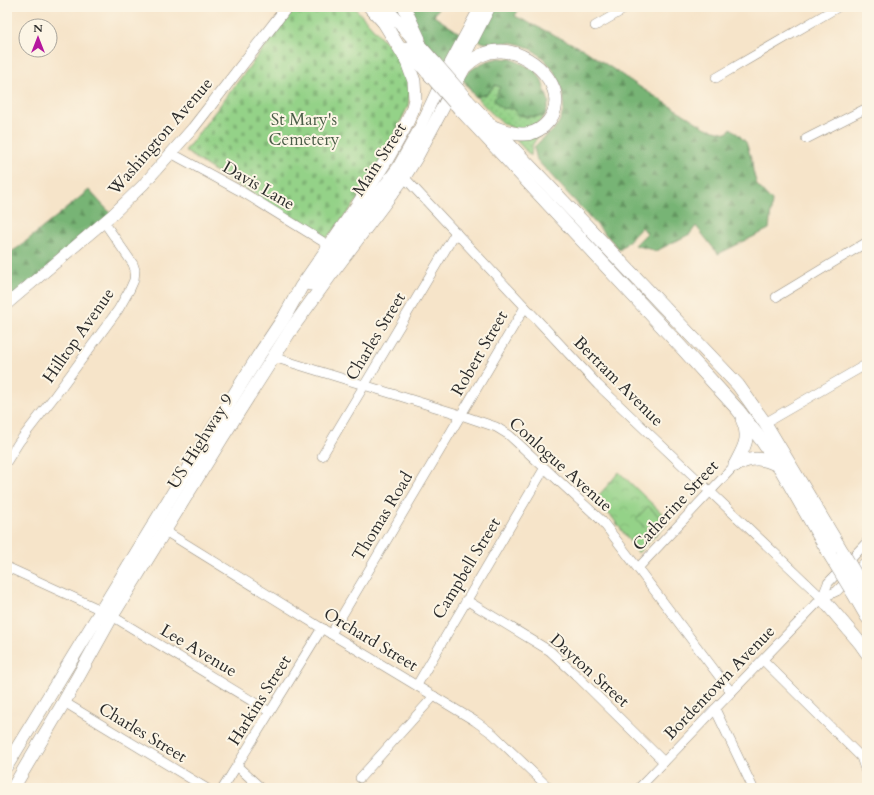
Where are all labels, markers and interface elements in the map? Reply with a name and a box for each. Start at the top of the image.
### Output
north arrow [18,18,58,58]
text: N [33,21,43,36]
street label: Washington Avenue [102,73,218,201]
park label: St Mary's Cemetery [268,108,340,151]
street label: Main Street [347,118,412,200]
street label: Davis Lane [218,156,299,215]
street label: Hilltop Avenue [37,283,120,387]
street label: Charles Street [340,287,411,385]
street label: Robert Street [446,306,513,400]
street label: Bertram Avenue [569,331,669,431]
street label: US Highway 9 [162,389,239,493]
street label: Conlogue Avenue [504,412,617,517]
street label: Catherine Street [627,454,724,556]
street label: Thomas Road [347,467,418,565]
street label: Campbell Street [427,513,506,623]
street label: Orchard Street [319,602,423,677]
street label: Lee Avenue [156,619,241,682]
street label: Bordentown Avenue [659,620,780,745]
street label: Dayton Street [545,628,635,713]
street label: Harkins Street [223,650,297,750]
street label: Charles Street [94,697,192,768]

